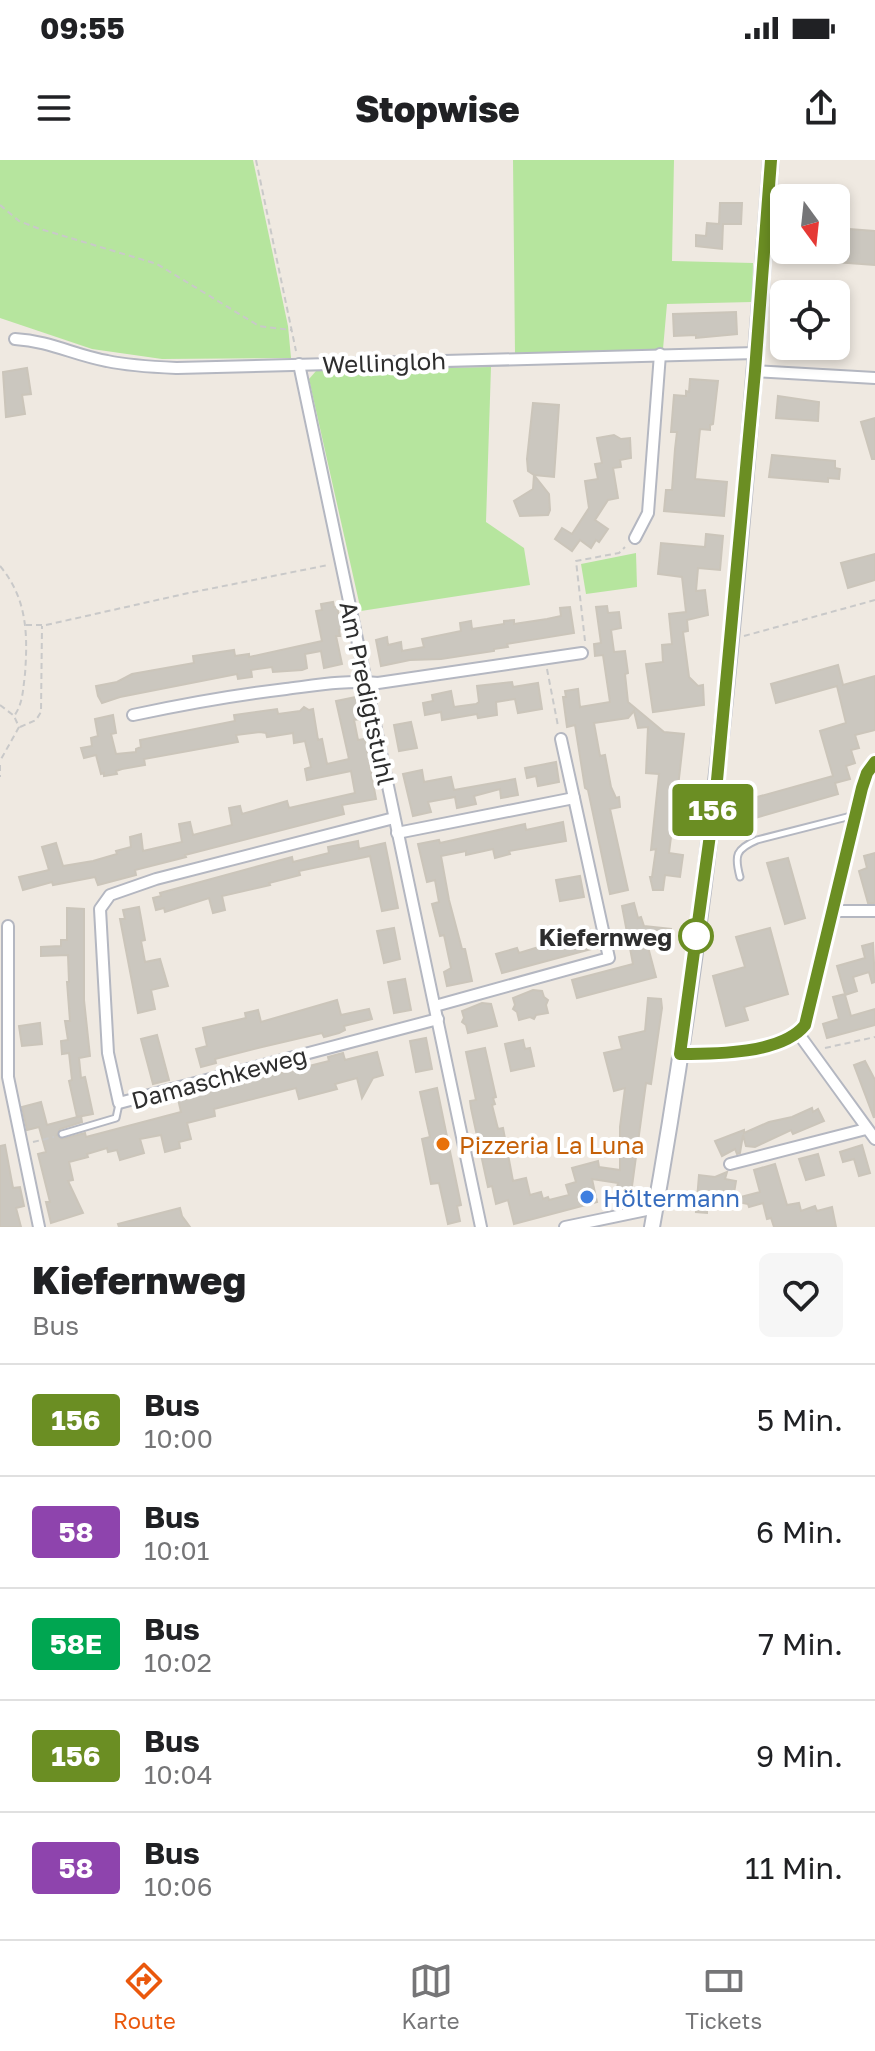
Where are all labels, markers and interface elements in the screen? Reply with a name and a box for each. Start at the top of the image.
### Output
text: 09:55 [40,10,125,46]
icon: menu [32,86,76,130]
icon: share [799,86,843,130]
text: Stopwise [355,87,520,130]
north arrow [770,184,850,264]
map controls [770,184,850,360]
button: locate [770,280,850,360]
street label: Wellingloh [322,345,446,379]
street label: Am Predigtstuhl [334,599,402,787]
line badge: 156 [667,784,759,836]
text: 156 [688,793,738,826]
marker: Kiefernweg [679,919,713,953]
place label: Kiefernweg [539,922,672,951]
street label: Damaschkeweg [128,1040,310,1114]
place label: Pizzeria La Luna [459,1130,645,1159]
marker: Pizzeria La Luna [434,1135,452,1153]
place label: Höltermann [603,1183,740,1212]
marker: Höltermann [578,1188,596,1206]
button: heart [759,1253,843,1337]
text: Kiefernweg [32,1257,246,1302]
text: Bus [32,1310,79,1341]
text: Bus [144,1387,200,1423]
text: 5 Min. [757,1402,843,1438]
text: 156 [51,1403,101,1436]
text: 10:00 [144,1423,213,1454]
text: Bus [144,1499,200,1535]
text: 6 Min. [756,1514,843,1550]
text: 58 [58,1515,94,1548]
text: 10:01 [144,1535,209,1566]
text: Bus [144,1611,200,1647]
text: 7 Min. [758,1626,843,1662]
text: 58E [50,1627,102,1660]
text: 10:02 [144,1647,212,1678]
text: Bus [144,1723,200,1759]
text: 9 Min. [756,1738,843,1774]
text: 156 [51,1739,101,1772]
text: 10:04 [144,1759,213,1790]
text: Bus [144,1835,200,1871]
text: 11 Min. [745,1850,843,1886]
text: 58 [58,1851,94,1884]
text: 10:06 [144,1871,212,1902]
tab: Route [113,1959,176,2034]
tab: Karte [402,1959,460,2034]
tab: Tickets [685,1959,762,2034]

